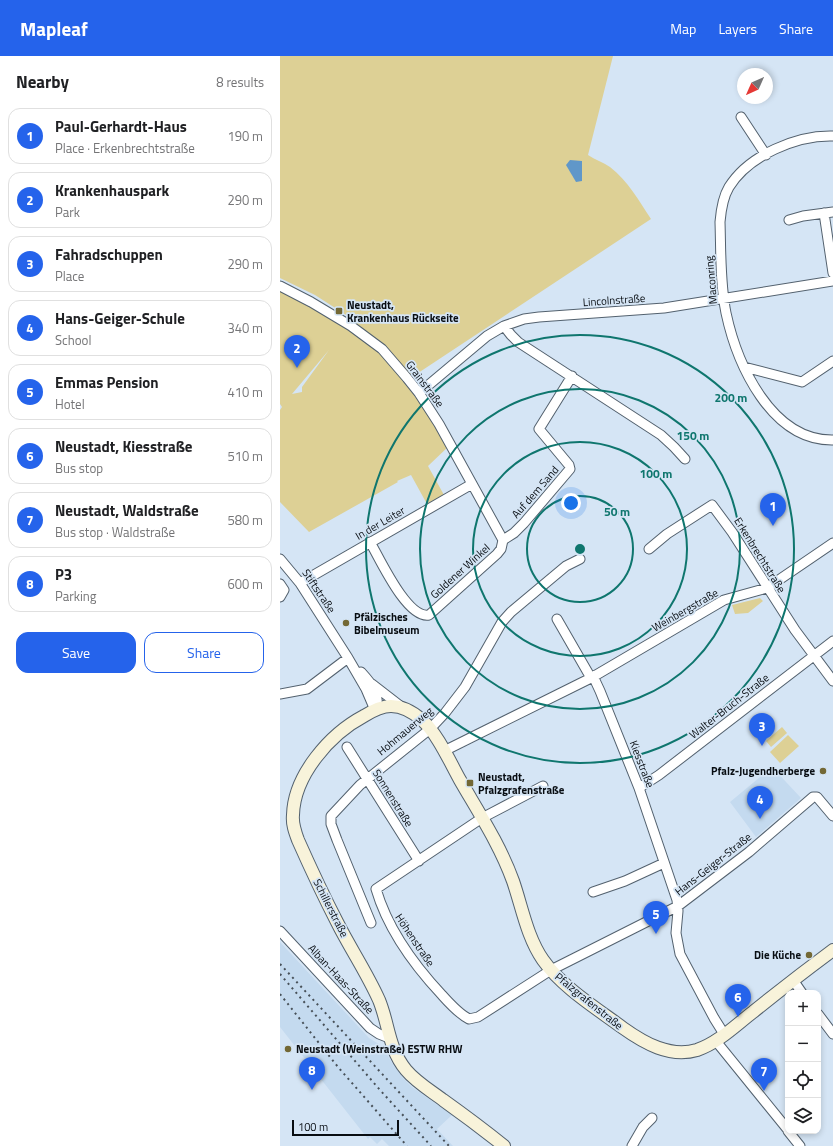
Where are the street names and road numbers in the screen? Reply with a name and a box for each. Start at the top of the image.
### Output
street label: Maconring [701,255,721,305]
street label: Lincolnstraße [582,290,646,310]
street label: Grainstraße [402,357,448,411]
street label: Auf dem Sand [508,462,562,522]
street label: In der Leiter [352,502,408,544]
street label: Erkenbrechtstraße [730,514,790,596]
street label: Goldener Winkel [427,540,493,602]
street label: Stiftstraße [298,566,340,616]
street label: Weinbergstraße [649,584,722,636]
street label: Walter-Bruch-Straße [686,669,773,742]
street label: Hohmauerweg [374,703,437,759]
street label: Kiesstraße [626,738,658,790]
street label: Sonnenstraße [369,766,417,830]
street label: Hans-Geiger-Straße [671,829,755,899]
street label: Schillerstraße [309,876,353,940]
street label: Höhenstraße [391,910,439,970]
street label: Alban-Haas-Straße [304,941,378,1018]
street label: Pfalzgrafenstraße [552,969,627,1034]

